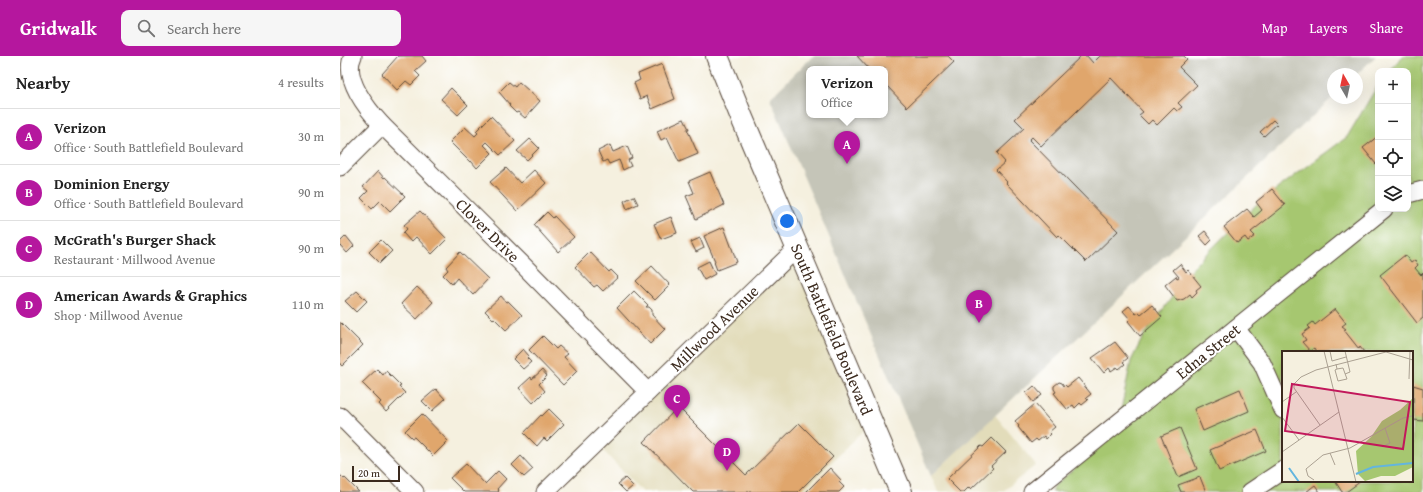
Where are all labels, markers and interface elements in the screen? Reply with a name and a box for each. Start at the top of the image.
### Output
search box [121,10,401,46]
text: Gridwalk [20,14,97,42]
icon: search [135,17,157,39]
text: Search here [167,18,241,39]
text: Map [1262,18,1288,38]
text: Layers [1310,18,1348,38]
text: Share [1370,18,1403,38]
popup [806,66,888,118]
north arrow [1327,68,1363,104]
map controls [1375,68,1411,212]
button: + [1375,68,1411,104]
text: Nearby [16,70,70,95]
text: Verizon [821,72,873,93]
text: 4 results [278,73,324,92]
text: Office [821,93,853,112]
button: − [1375,104,1411,140]
text: Verizon [54,117,106,138]
text: A [25,127,33,146]
text: 30 m [298,127,324,146]
pin: A [834,131,860,164]
text: Office · South Battlefield Boulevard [54,138,244,157]
button: locate [1375,140,1411,176]
text: Dominion Energy [54,173,170,194]
button: layers [1375,176,1411,212]
text: B [25,183,33,202]
text: 90 m [298,183,324,202]
street label: Clover Drive [450,192,526,268]
text: Office · South Battlefield Boulevard [54,194,244,213]
your location [777,211,797,231]
text: McGrath's Burger Shack [54,229,216,250]
text: C [25,239,33,258]
text: 90 m [298,239,324,258]
street label: South Battlefield Boulevard [785,239,879,419]
text: Restaurant · Millwood Avenue [54,250,215,269]
street label: Millwood Avenue [664,279,764,377]
text: American Awards & Graphics [54,285,247,306]
pin: B [966,290,992,323]
text: D [25,295,33,314]
text: 110 m [292,295,324,314]
text: Shop · Millwood Avenue [54,306,183,325]
street label: Edna Street [1170,317,1246,385]
inset map [1282,351,1413,482]
pin: C [664,385,690,418]
pin: D [714,438,740,471]
scale bar [352,464,400,483]
text: 20 m [358,465,380,481]

